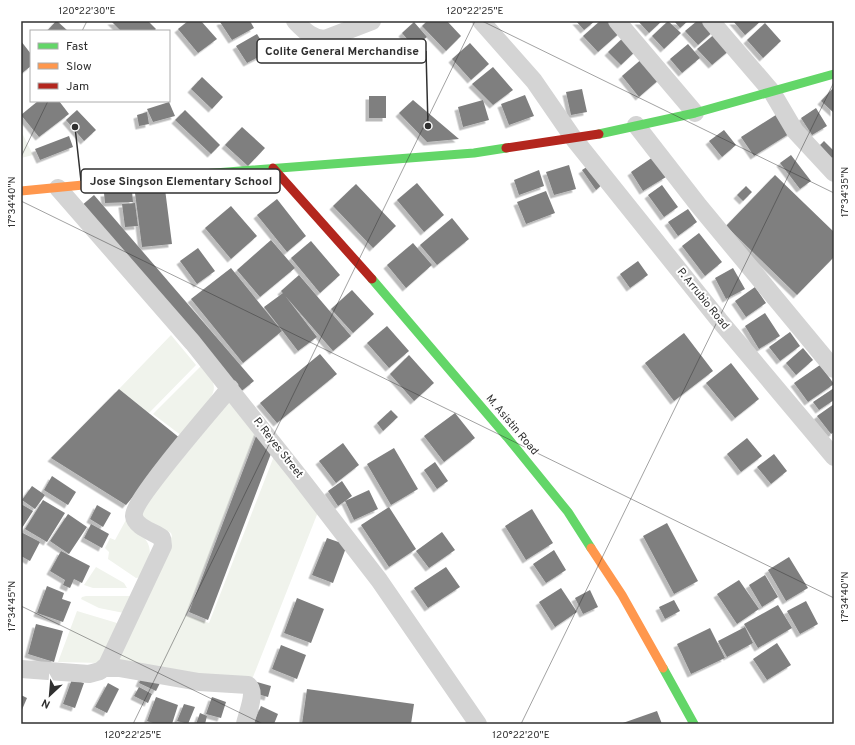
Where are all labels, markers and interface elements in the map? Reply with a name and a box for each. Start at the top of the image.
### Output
text: 120°22'30"E [58,5,116,18]
text: 120°22'25"E [446,5,504,18]
legend [30,30,170,102]
text: Fast [66,39,88,55]
callout: Colite General Merchandise [257,39,426,63]
text: Colite General Merchandise [265,44,419,60]
text: Slow [66,59,92,75]
text: Jam [66,79,89,95]
text: 17°34'35"N [839,167,852,217]
callout: Jose Singson Elementary School [81,169,280,193]
text: Jose Singson Elementary School [90,174,272,190]
text: 17°34'40"N [6,176,19,228]
street label: P. Arrubio Road [674,265,732,333]
street label: M. Asistin Road [483,392,541,458]
street label: P. Reyes Street [250,415,306,481]
text: 17°34'40"N [839,571,852,623]
text: 17°34'45"N [6,581,19,631]
north arrow [30,675,70,715]
text: N [39,695,53,711]
text: 120°22'25"E [104,729,162,742]
text: 120°22'20"E [492,729,550,742]

